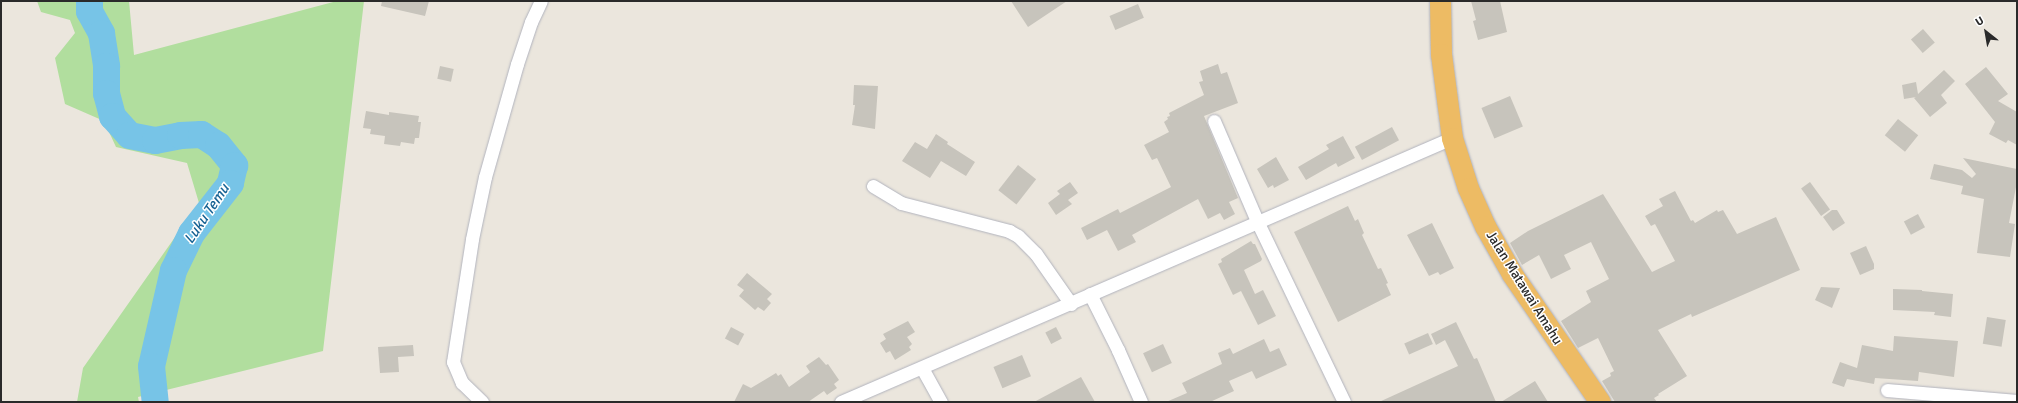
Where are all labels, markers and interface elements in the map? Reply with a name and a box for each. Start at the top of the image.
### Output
north arrow [1966,12,2006,52]
text: U [1973,14,1986,29]
water label: Luku Temu [180,181,234,247]
street label: Jalan Matawai Amahu [1482,228,1566,348]

